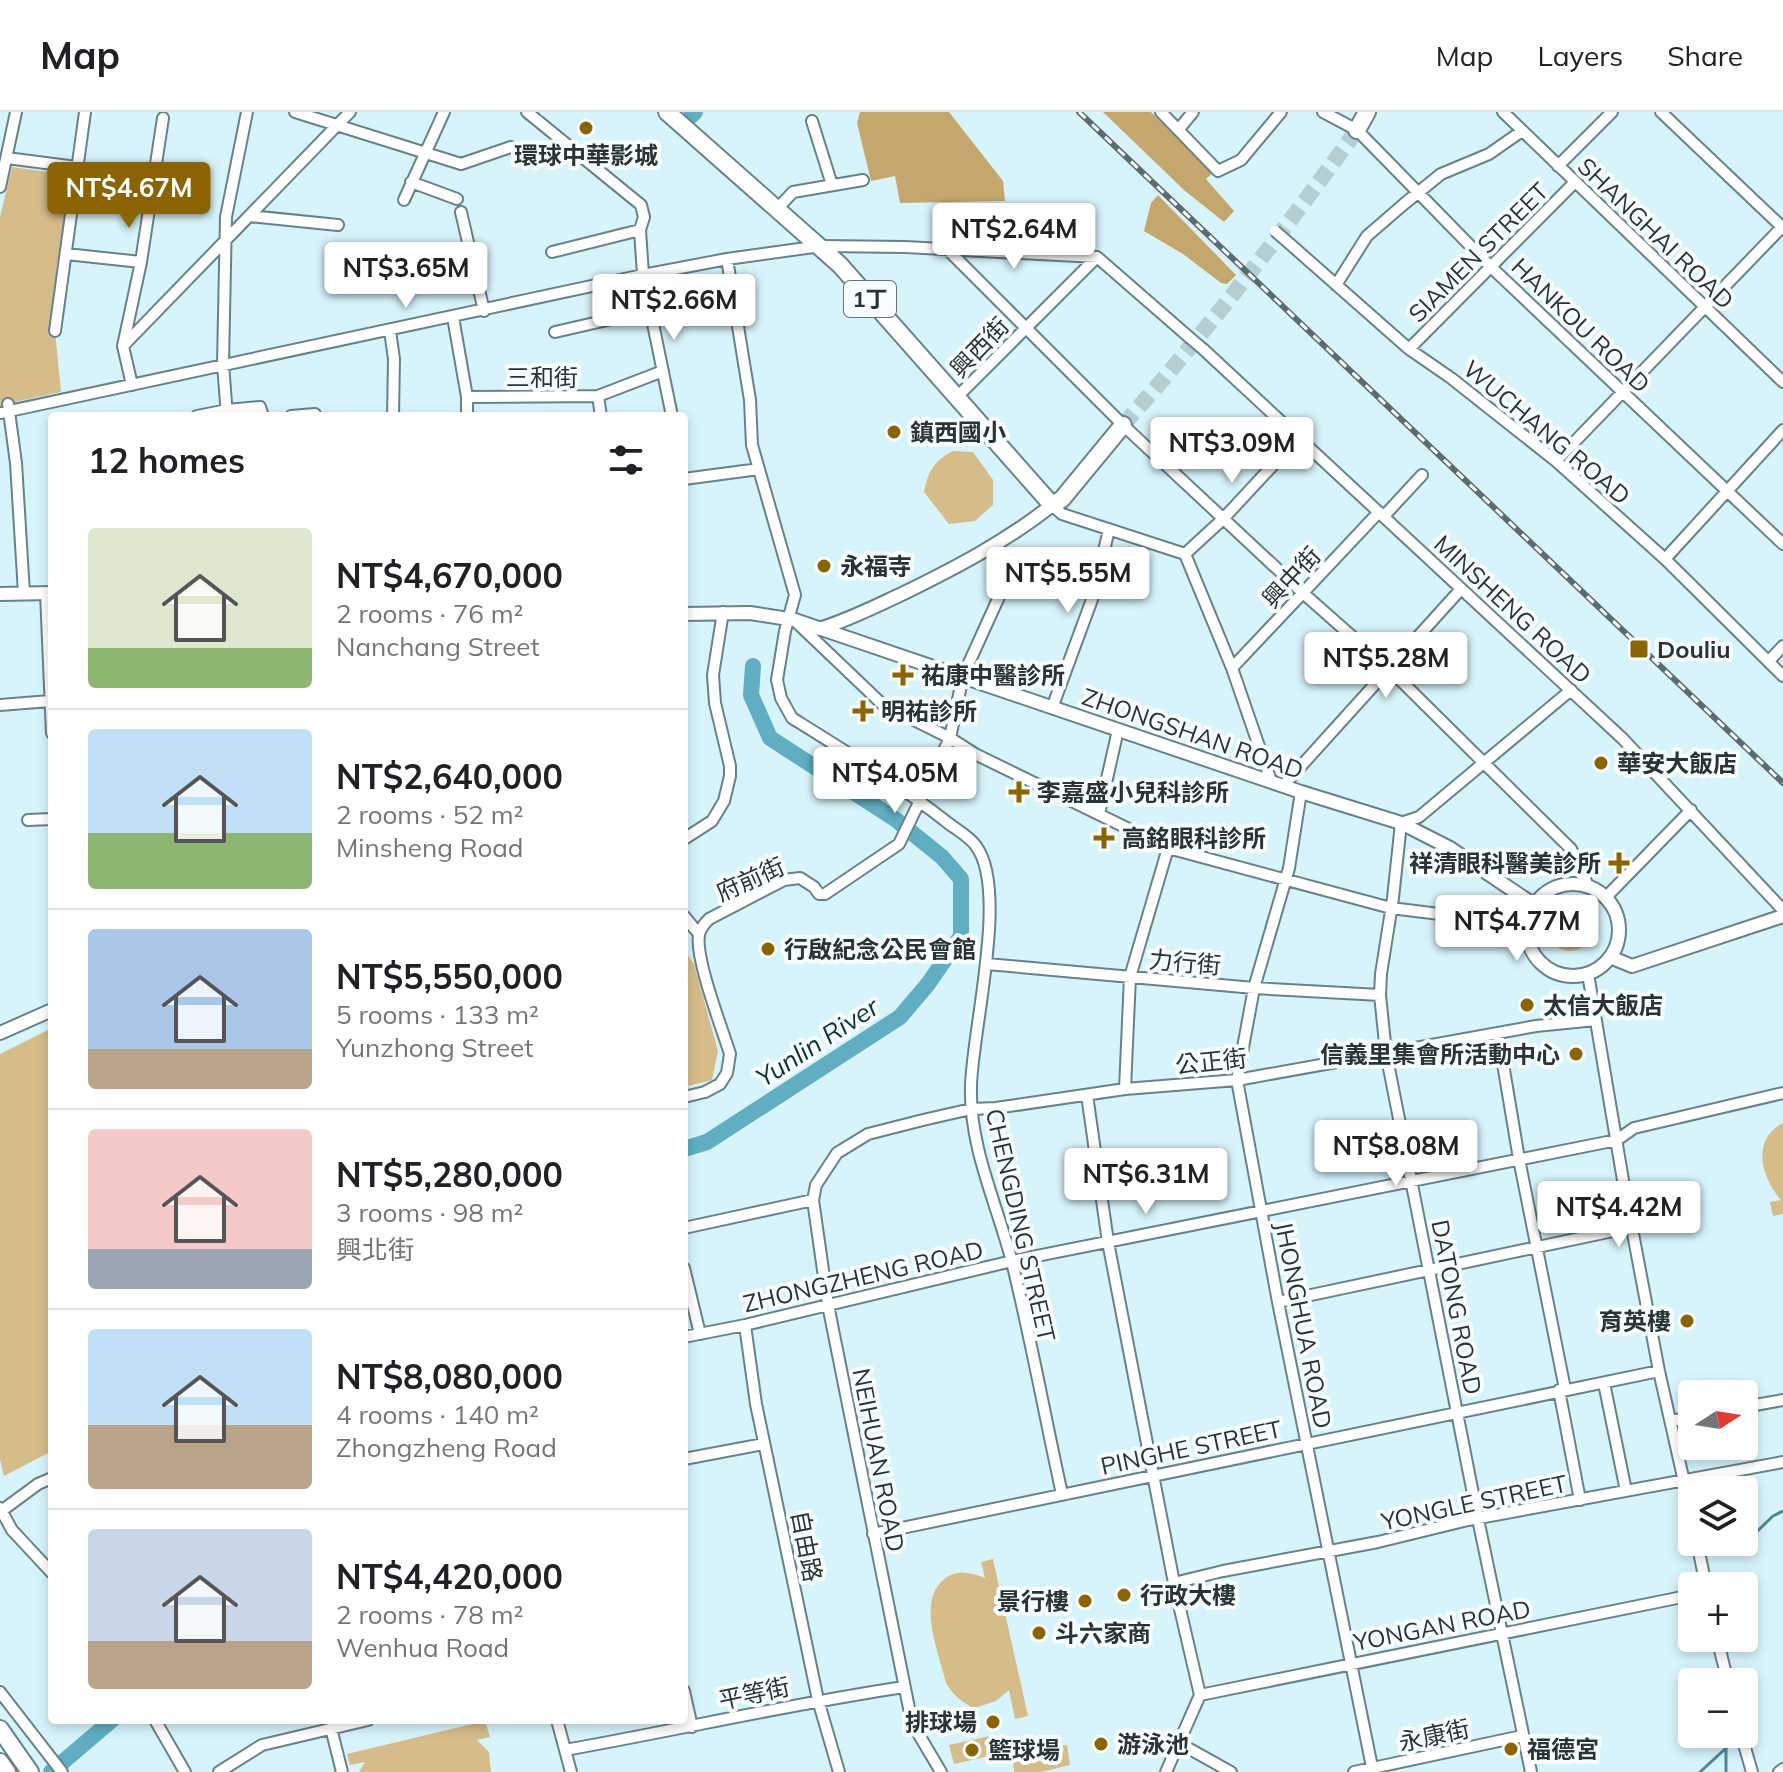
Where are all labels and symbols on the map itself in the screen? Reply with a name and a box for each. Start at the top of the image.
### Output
marker: 環球中華影城 [577,119,595,137]
place label: 環球中華影城 [514,140,658,170]
street label: SHANGHAI ROAD [1572,151,1740,315]
pin: NT$4.67M [46,162,212,230]
street label: SIAMEN STREET [1402,175,1555,328]
pin: NT$2.64M [931,203,1097,271]
pin: NT$3.65M [323,242,489,310]
street label: HANKOU ROAD [1505,251,1657,399]
pin: NT$2.66M [591,274,757,342]
road number: 1丁 [844,281,896,317]
street label: 興西街 [943,311,1015,383]
street label: WUCHANG ROAD [1457,353,1637,511]
street label: 三和街 [506,362,578,392]
place label: 鎮西國小 [910,417,1006,447]
pin: NT$3.09M [1149,417,1315,485]
marker: 鎮西國小 [885,423,903,441]
street label: MINSHENG ROAD [1428,528,1598,690]
street label: 興中街 [1255,540,1327,614]
pin: NT$5.55M [985,547,1151,615]
place label: 永福寺 [840,551,912,581]
marker: 永福寺 [815,557,833,575]
pin: NT$5.28M [1303,632,1469,700]
place label: Douliu [1657,634,1731,664]
marker: Douliu [1628,638,1650,660]
place label: 祐康中醫診所 [921,660,1065,690]
marker: 祐康中醫診所 [892,664,914,686]
street label: ZHONGSHAN ROAD [1078,681,1308,785]
place label: 明祐診所 [881,696,977,726]
marker: 明祐診所 [852,700,874,722]
pin: NT$4.05M [812,747,978,815]
place label: 華安大飯店 [1617,748,1737,778]
marker: 華安大飯店 [1592,754,1610,772]
place label: 李嘉盛小兒科診所 [1037,777,1229,807]
marker: 李嘉盛小兒科診所 [1008,781,1030,803]
place label: 高銘眼科診所 [1122,823,1266,853]
marker: 高銘眼科診所 [1093,827,1115,849]
place label: 祥清眼科醫美診所 [1409,848,1601,878]
street label: 府前街 [711,851,789,907]
marker: 祥清眼科醫美診所 [1608,852,1630,874]
pin: NT$4.77M [1434,895,1600,963]
place label: 行啟紀念公民會館 [784,934,976,964]
marker: 行啟紀念公民會館 [759,940,777,958]
street label: 力行街 [1148,944,1222,980]
water label: Yunlin River [749,989,886,1094]
place label: 太信大飯店 [1543,990,1663,1020]
marker: 太信大飯店 [1518,996,1536,1014]
place label: 信義里集會所活動中心 [1320,1039,1560,1069]
street label: 公正街 [1174,1042,1248,1080]
marker: 信義里集會所活動中心 [1567,1045,1585,1063]
street label: CHENGDING STREET [980,1105,1063,1345]
pin: NT$8.08M [1313,1120,1479,1188]
pin: NT$6.31M [1063,1148,1229,1216]
pin: NT$4.42M [1536,1181,1702,1249]
street label: DATONG ROAD [1425,1217,1489,1397]
street label: JHONGHUA ROAD [1269,1219,1339,1431]
street label: ZHONGZHENG ROAD [740,1234,986,1318]
place label: 育英樓 [1599,1306,1671,1336]
marker: 育英樓 [1678,1312,1696,1330]
street label: NEIHUAN ROAD [847,1366,911,1554]
north arrow [1678,1380,1758,1460]
street label: PINGHE STREET [1098,1413,1285,1481]
street label: YONGLE STREET [1377,1468,1570,1537]
street label: 自由路 [785,1508,829,1584]
place label: 行政大樓 [1140,1580,1236,1610]
place label: 景行樓 [997,1586,1069,1616]
marker: 行政大樓 [1115,1586,1133,1604]
marker: 景行樓 [1076,1592,1094,1610]
street label: YONGAN ROAD [1350,1593,1533,1657]
place label: 斗六家商 [1055,1618,1151,1648]
marker: 斗六家商 [1030,1624,1048,1642]
street label: 平等街 [716,1671,792,1715]
place label: 排球場 [905,1707,977,1737]
marker: 排球場 [984,1713,1002,1731]
street label: 永康街 [1396,1713,1472,1757]
place label: 游泳池 [1117,1729,1189,1759]
place label: 福德宮 [1527,1734,1599,1764]
place label: 籃球場 [988,1735,1060,1765]
marker: 游泳池 [1092,1735,1110,1753]
marker: 福德宮 [1502,1740,1520,1758]
marker: 籃球場 [963,1741,981,1759]

